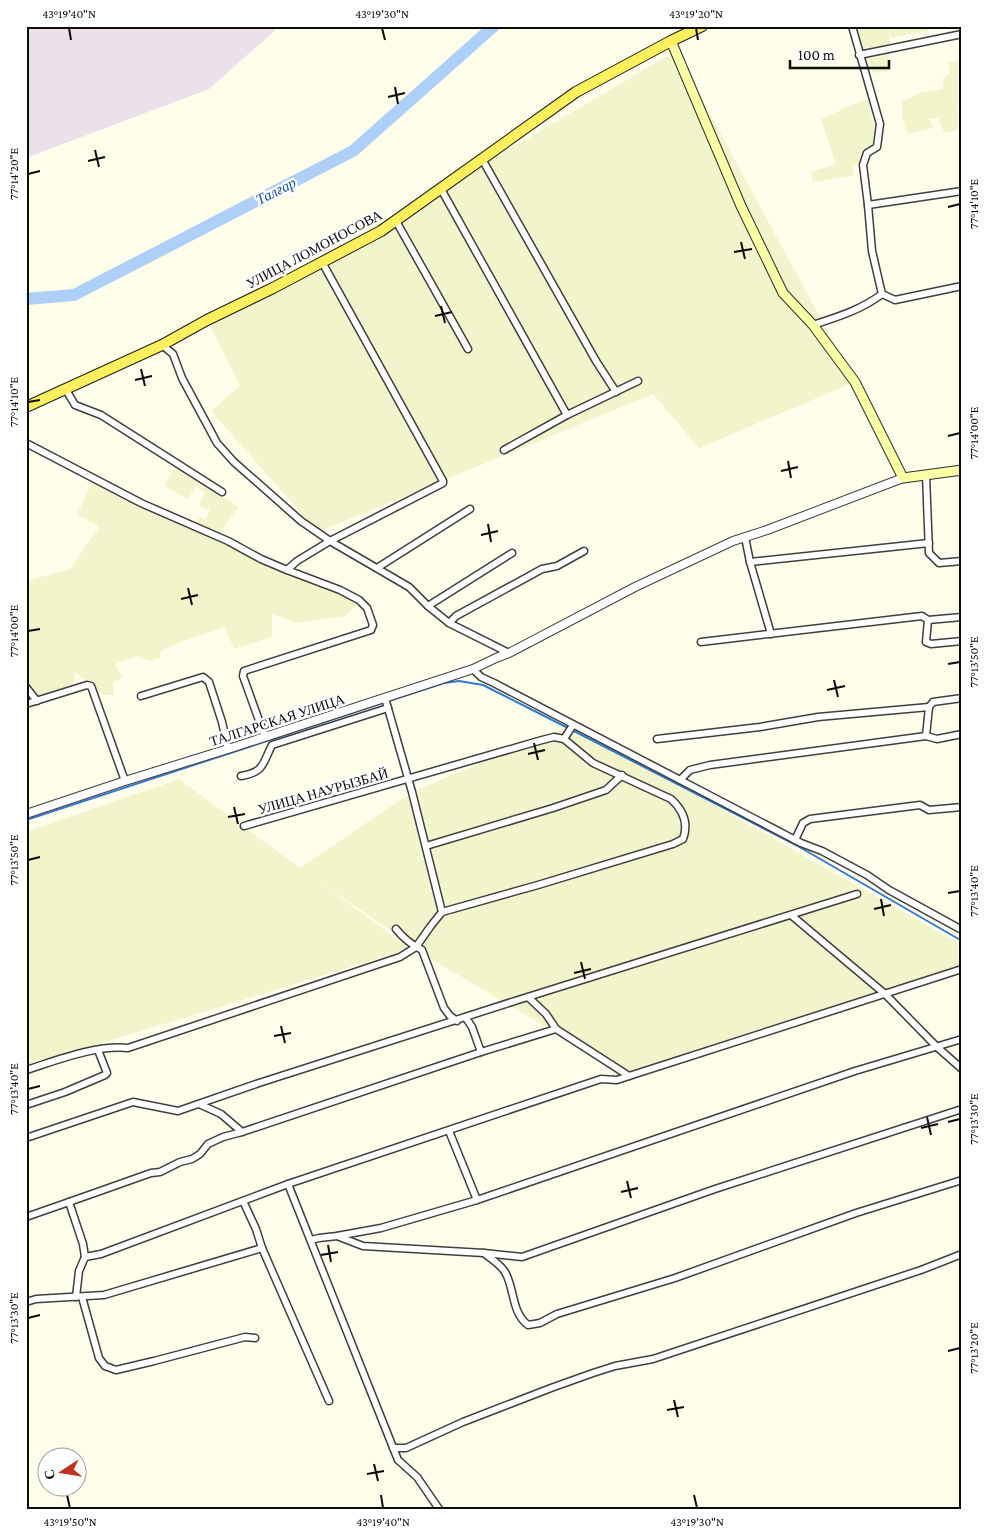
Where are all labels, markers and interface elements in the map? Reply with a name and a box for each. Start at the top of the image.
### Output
text: 43°19'40"N [42,7,96,21]
text: 43°19'30"N [355,7,409,21]
text: 43°19'20"N [669,7,723,21]
scale bar [790,38,889,70]
text: 100 m [798,47,835,63]
text: 77°14'20"E [7,148,21,200]
water label: Талғар [253,174,299,208]
text: 77°14'10"E [967,178,981,229]
street label: УЛИЦА ЛОМОНОСОВА [243,206,385,292]
text: 77°14'10"E [7,376,21,427]
text: 77°14'00"E [967,406,981,459]
text: 77°14'00"E [7,604,21,657]
text: 77°13'50"E [967,636,981,688]
street label: ТАЛГАРСКАЯ УЛИЦА [207,690,347,749]
street label: УЛИЦА НАУРЫЗБАЙ [256,765,390,817]
text: 77°13'50"E [7,834,21,886]
text: 77°13'40"E [967,865,981,917]
text: 77°13'40"E [7,1063,21,1115]
text: 77°13'30"E [967,1093,981,1145]
text: 77°13'30"E [7,1292,21,1344]
text: 77°13'20"E [967,1322,981,1374]
north arrow [38,1448,88,1498]
text: С [40,1468,58,1481]
text: 43°19'50"N [43,1515,97,1529]
text: 43°19'40"N [356,1515,410,1529]
text: 43°19'30"N [670,1515,724,1529]

